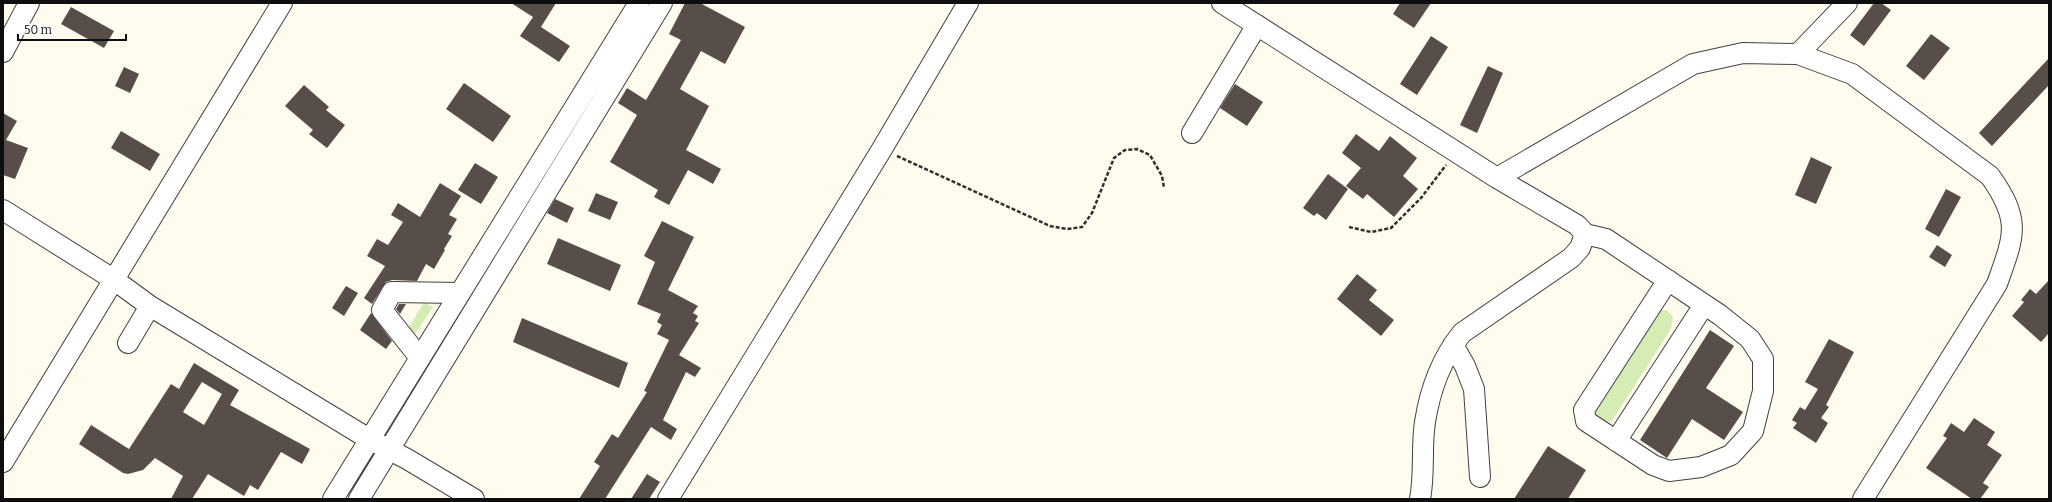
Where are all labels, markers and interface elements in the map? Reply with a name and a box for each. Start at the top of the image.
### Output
scale bar [18,16,126,42]
text: 50 m [24,23,53,37]

